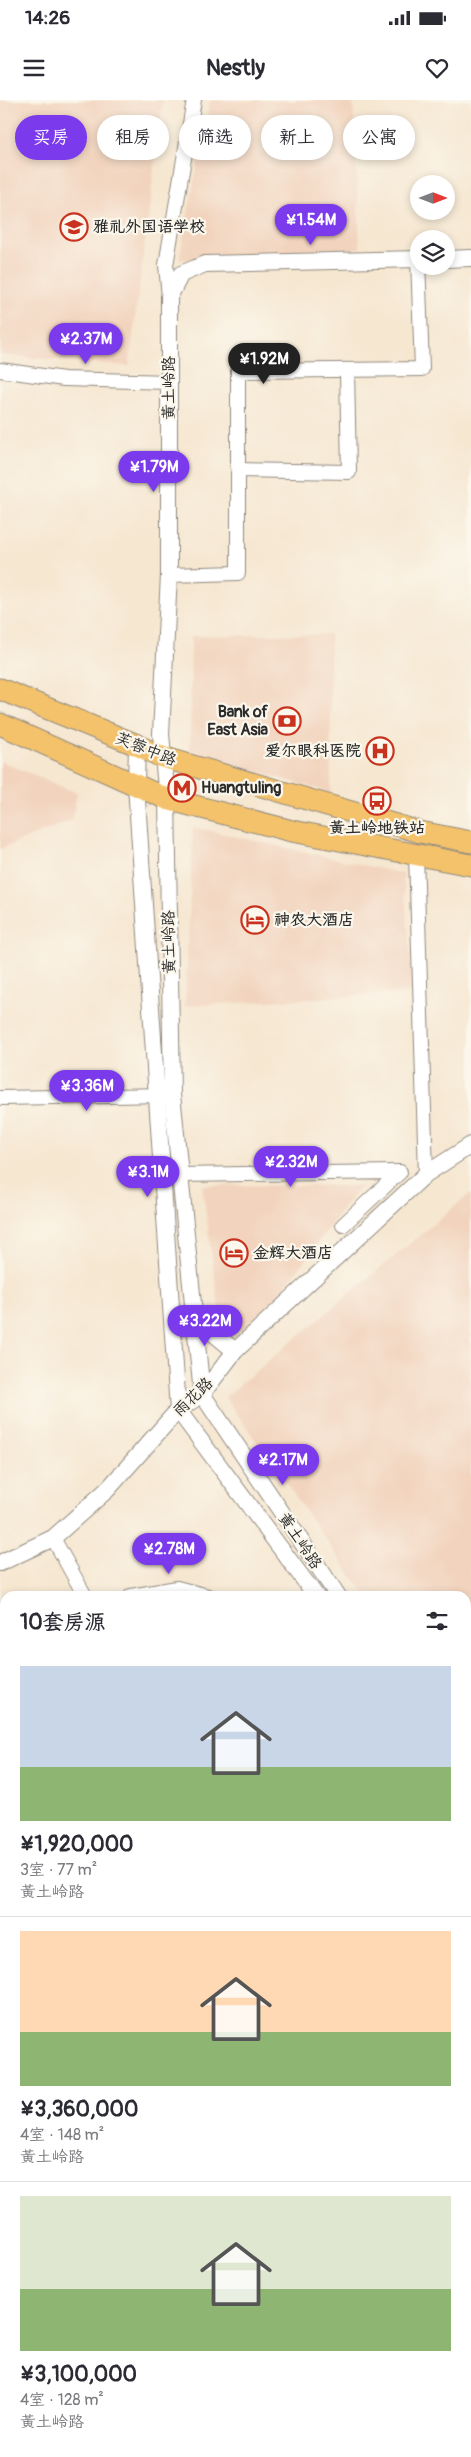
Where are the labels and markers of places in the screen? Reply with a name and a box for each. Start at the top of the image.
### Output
pin: ¥1.54M [270,204,352,246]
school or university icon: 雅礼外国语学校 [59,212,89,242]
place label: 雅礼外国语学校 [93,217,205,237]
pin: ¥2.37M [45,322,127,365]
pin: ¥1.92M [223,342,305,385]
pin: ¥1.79M [113,450,195,493]
place label: Bank of East Asia [207,702,269,740]
bank icon: Bank of East Asia [272,706,302,736]
hospital icon: 爱尔眼科医院 [365,736,395,766]
place label: 爱尔眼科医院 [265,741,361,761]
metro station icon: Huangtuling [167,773,197,803]
place label: Huangtuling [201,778,281,798]
bus stop icon: 黄土岭地铁站 [362,786,392,816]
place label: 黄土岭地铁站 [329,818,425,838]
hotel icon: 神农大酒店 [240,905,270,935]
place label: 神农大酒店 [274,910,354,930]
pin: ¥3.36M [46,1070,128,1112]
pin: ¥2.32M [250,1146,332,1188]
pin: ¥3.1M [113,1156,183,1198]
hotel icon: 金辉大酒店 [219,1238,249,1268]
place label: 金辉大酒店 [253,1243,333,1263]
pin: ¥3.22M [164,1304,246,1347]
pin: ¥2.17M [242,1444,324,1486]
pin: ¥2.78M [128,1532,210,1575]

